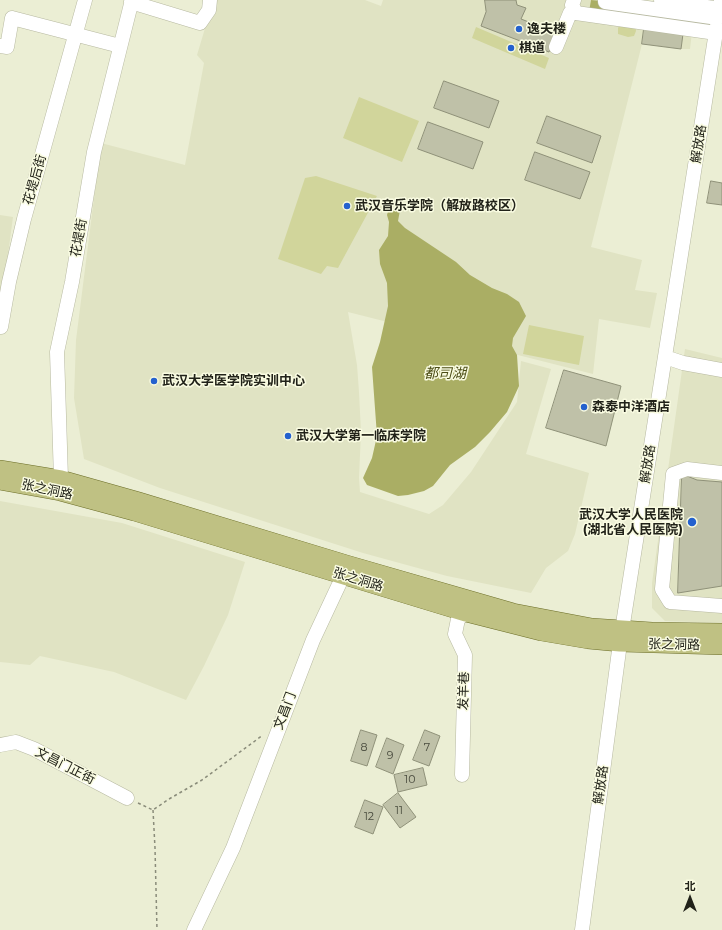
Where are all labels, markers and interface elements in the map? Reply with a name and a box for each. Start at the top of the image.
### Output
place label: 逸夫楼 [527,21,566,37]
marker: 逸夫楼 [514,24,524,34]
place label: 棋道 [519,40,545,56]
marker: 棋道 [506,43,516,53]
street label: 解放路 [688,124,710,164]
street label: 花堤后街 [20,153,50,207]
place label: 武汉音乐学院（解放路校区） [355,198,524,214]
marker: 武汉音乐学院（解放路校区） [342,201,352,211]
street label: 花堤街 [68,217,90,259]
water label: 都司湖 [424,366,466,382]
place label: 武汉大学医学院实训中心 [162,373,305,389]
marker: 武汉大学医学院实训中心 [149,376,159,386]
place label: 森泰中洋酒店 [592,399,670,415]
marker: 森泰中洋酒店 [579,402,589,412]
place label: 武汉大学第一临床学院 [296,428,426,444]
marker: 武汉大学第一临床学院 [283,431,293,441]
street label: 解放路 [637,444,659,484]
street label: 张之洞路 [20,477,74,503]
place label: 武汉大学人民医院 (湖北省人民医院) [579,507,683,538]
marker: 武汉大学人民医院 (湖北省人民医院) [686,516,698,528]
street label: 张之洞路 [331,565,385,595]
street label: 张之洞路 [648,637,700,653]
street label: 发羊巷 [456,671,472,711]
street label: 文昌门 [271,690,299,732]
house number: 8 [360,741,368,755]
house number: 7 [424,741,430,755]
street label: 文昌门正街 [33,744,97,788]
house number: 9 [387,749,393,763]
street label: 解放路 [591,765,611,805]
house number: 10 [404,773,416,787]
house number: 11 [395,804,403,818]
house number: 12 [364,810,374,824]
north arrow [670,878,710,918]
text: 北 [685,879,696,893]

